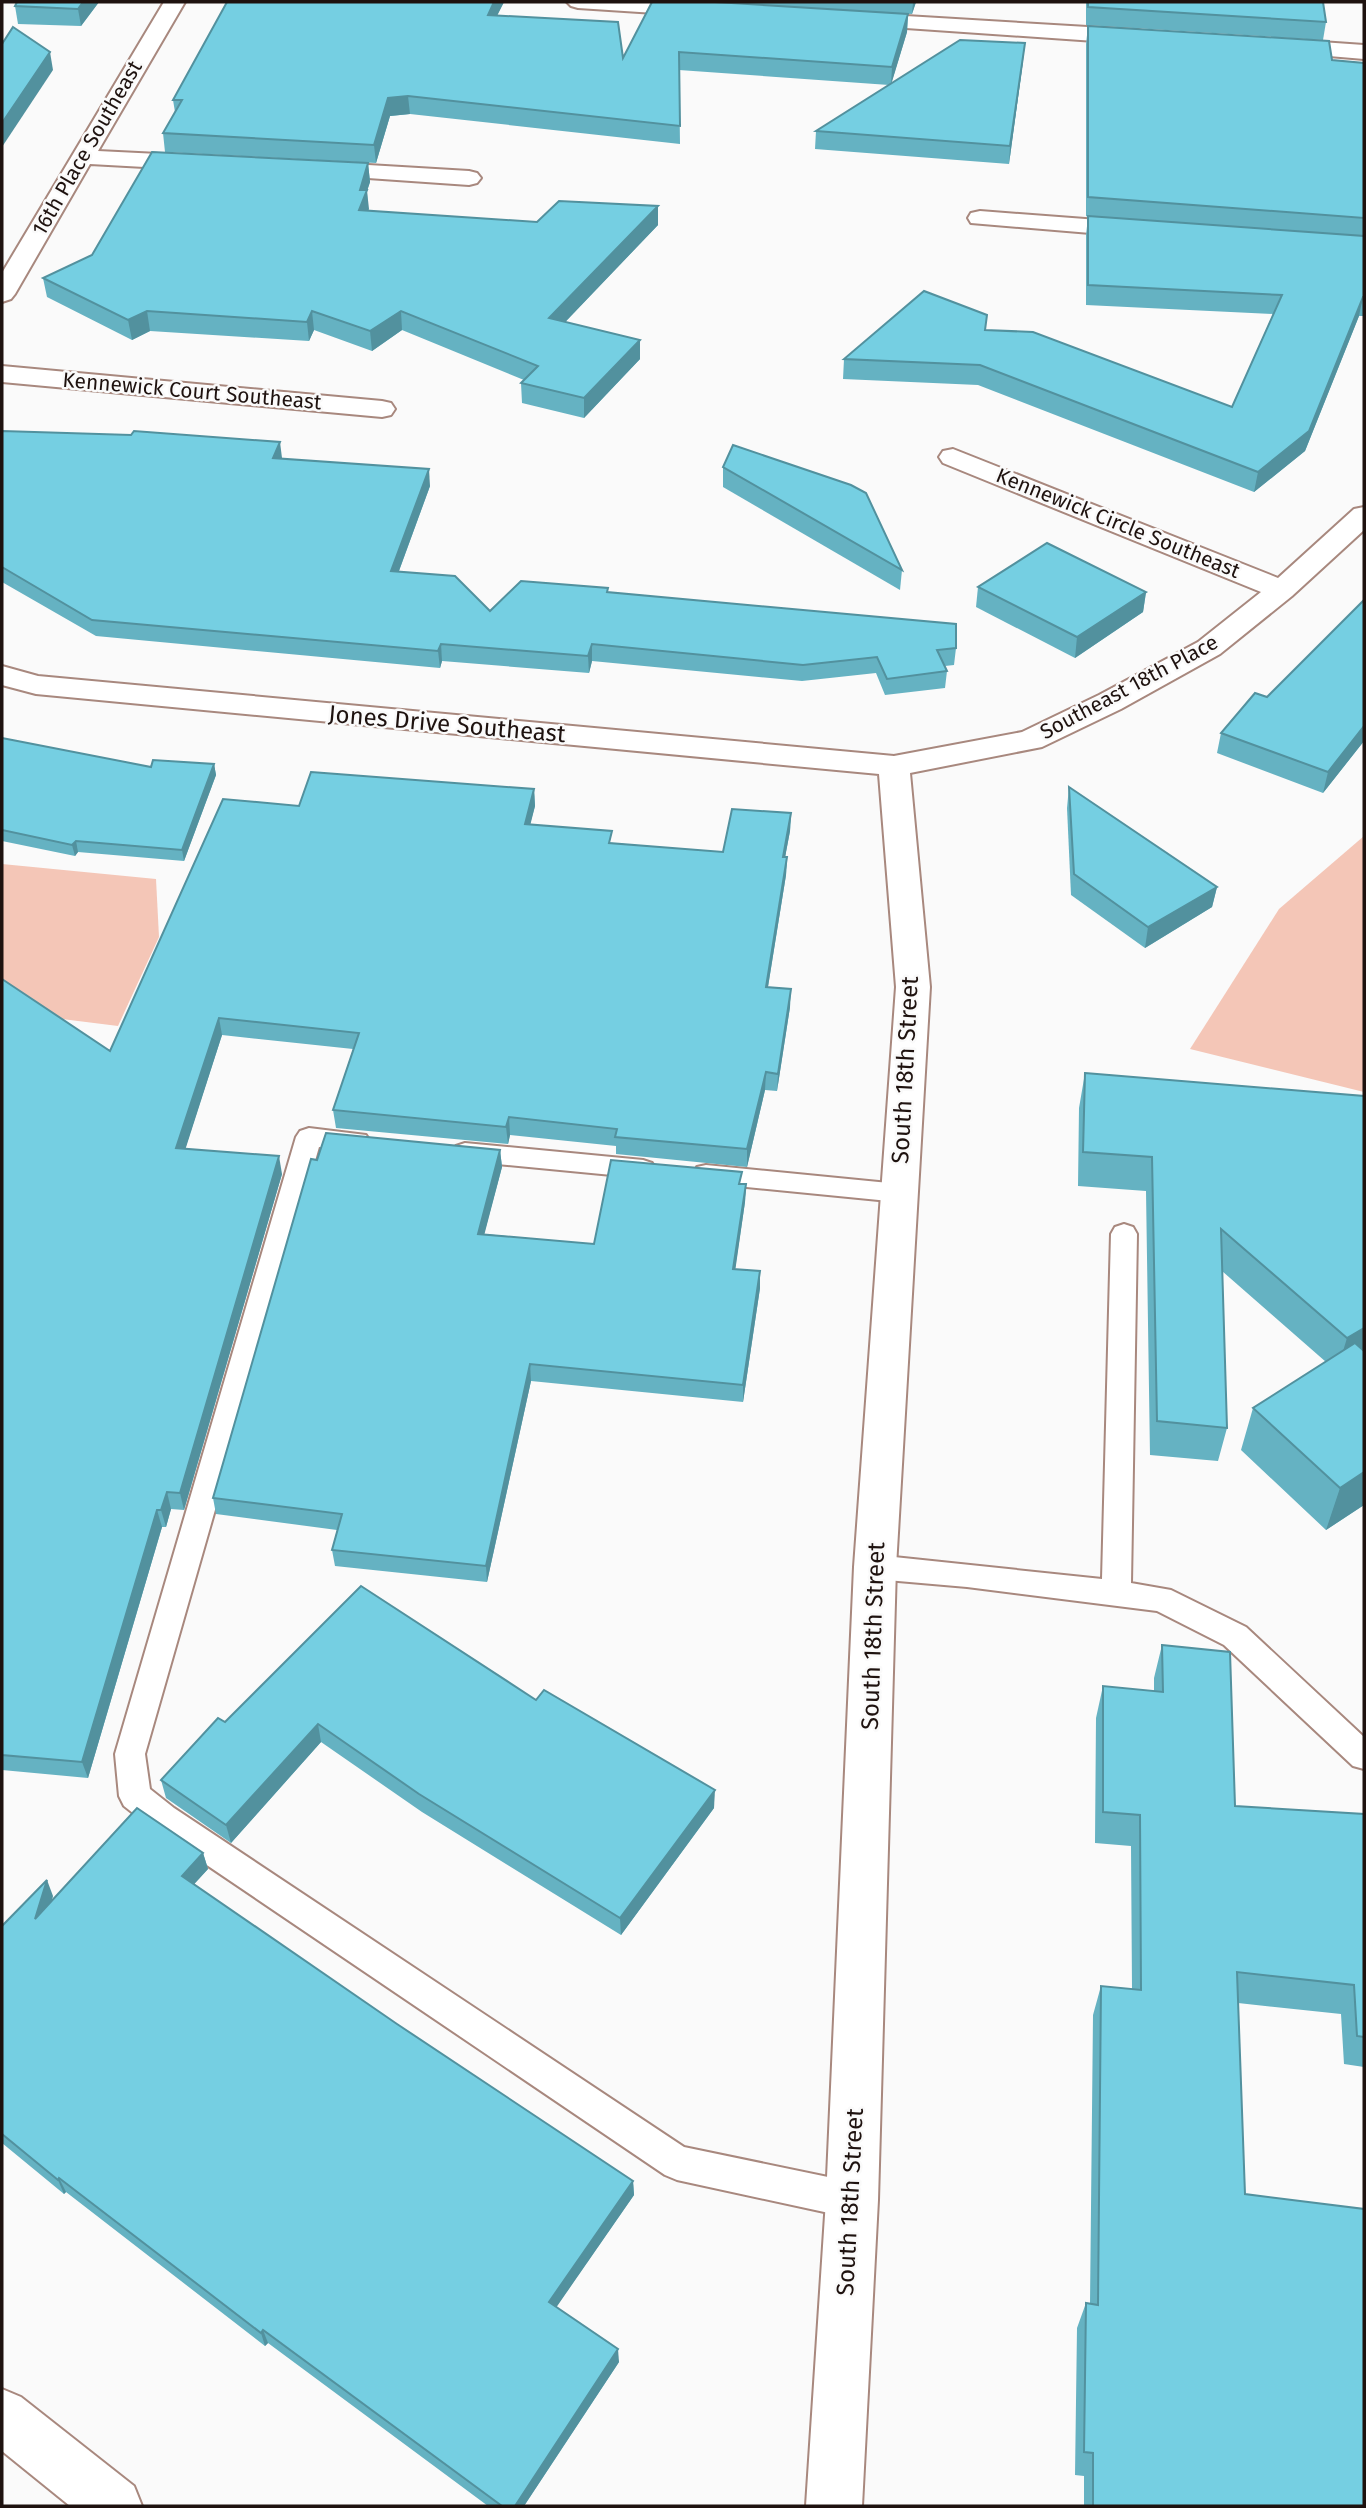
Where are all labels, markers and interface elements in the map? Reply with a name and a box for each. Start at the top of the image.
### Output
street label: 16th Place Southeast [26,56,148,240]
street label: Kennewick Court Southeast [62,367,323,415]
street label: Kennewick Circle Southeast [992,462,1244,584]
street label: Southeast 18th Place [1036,629,1222,745]
street label: Jones Drive Southeast [327,700,567,748]
street label: South 18th Street [886,975,924,1165]
street label: South 18th Street [856,1541,890,1730]
street label: South 18th Street [831,2107,869,2297]

